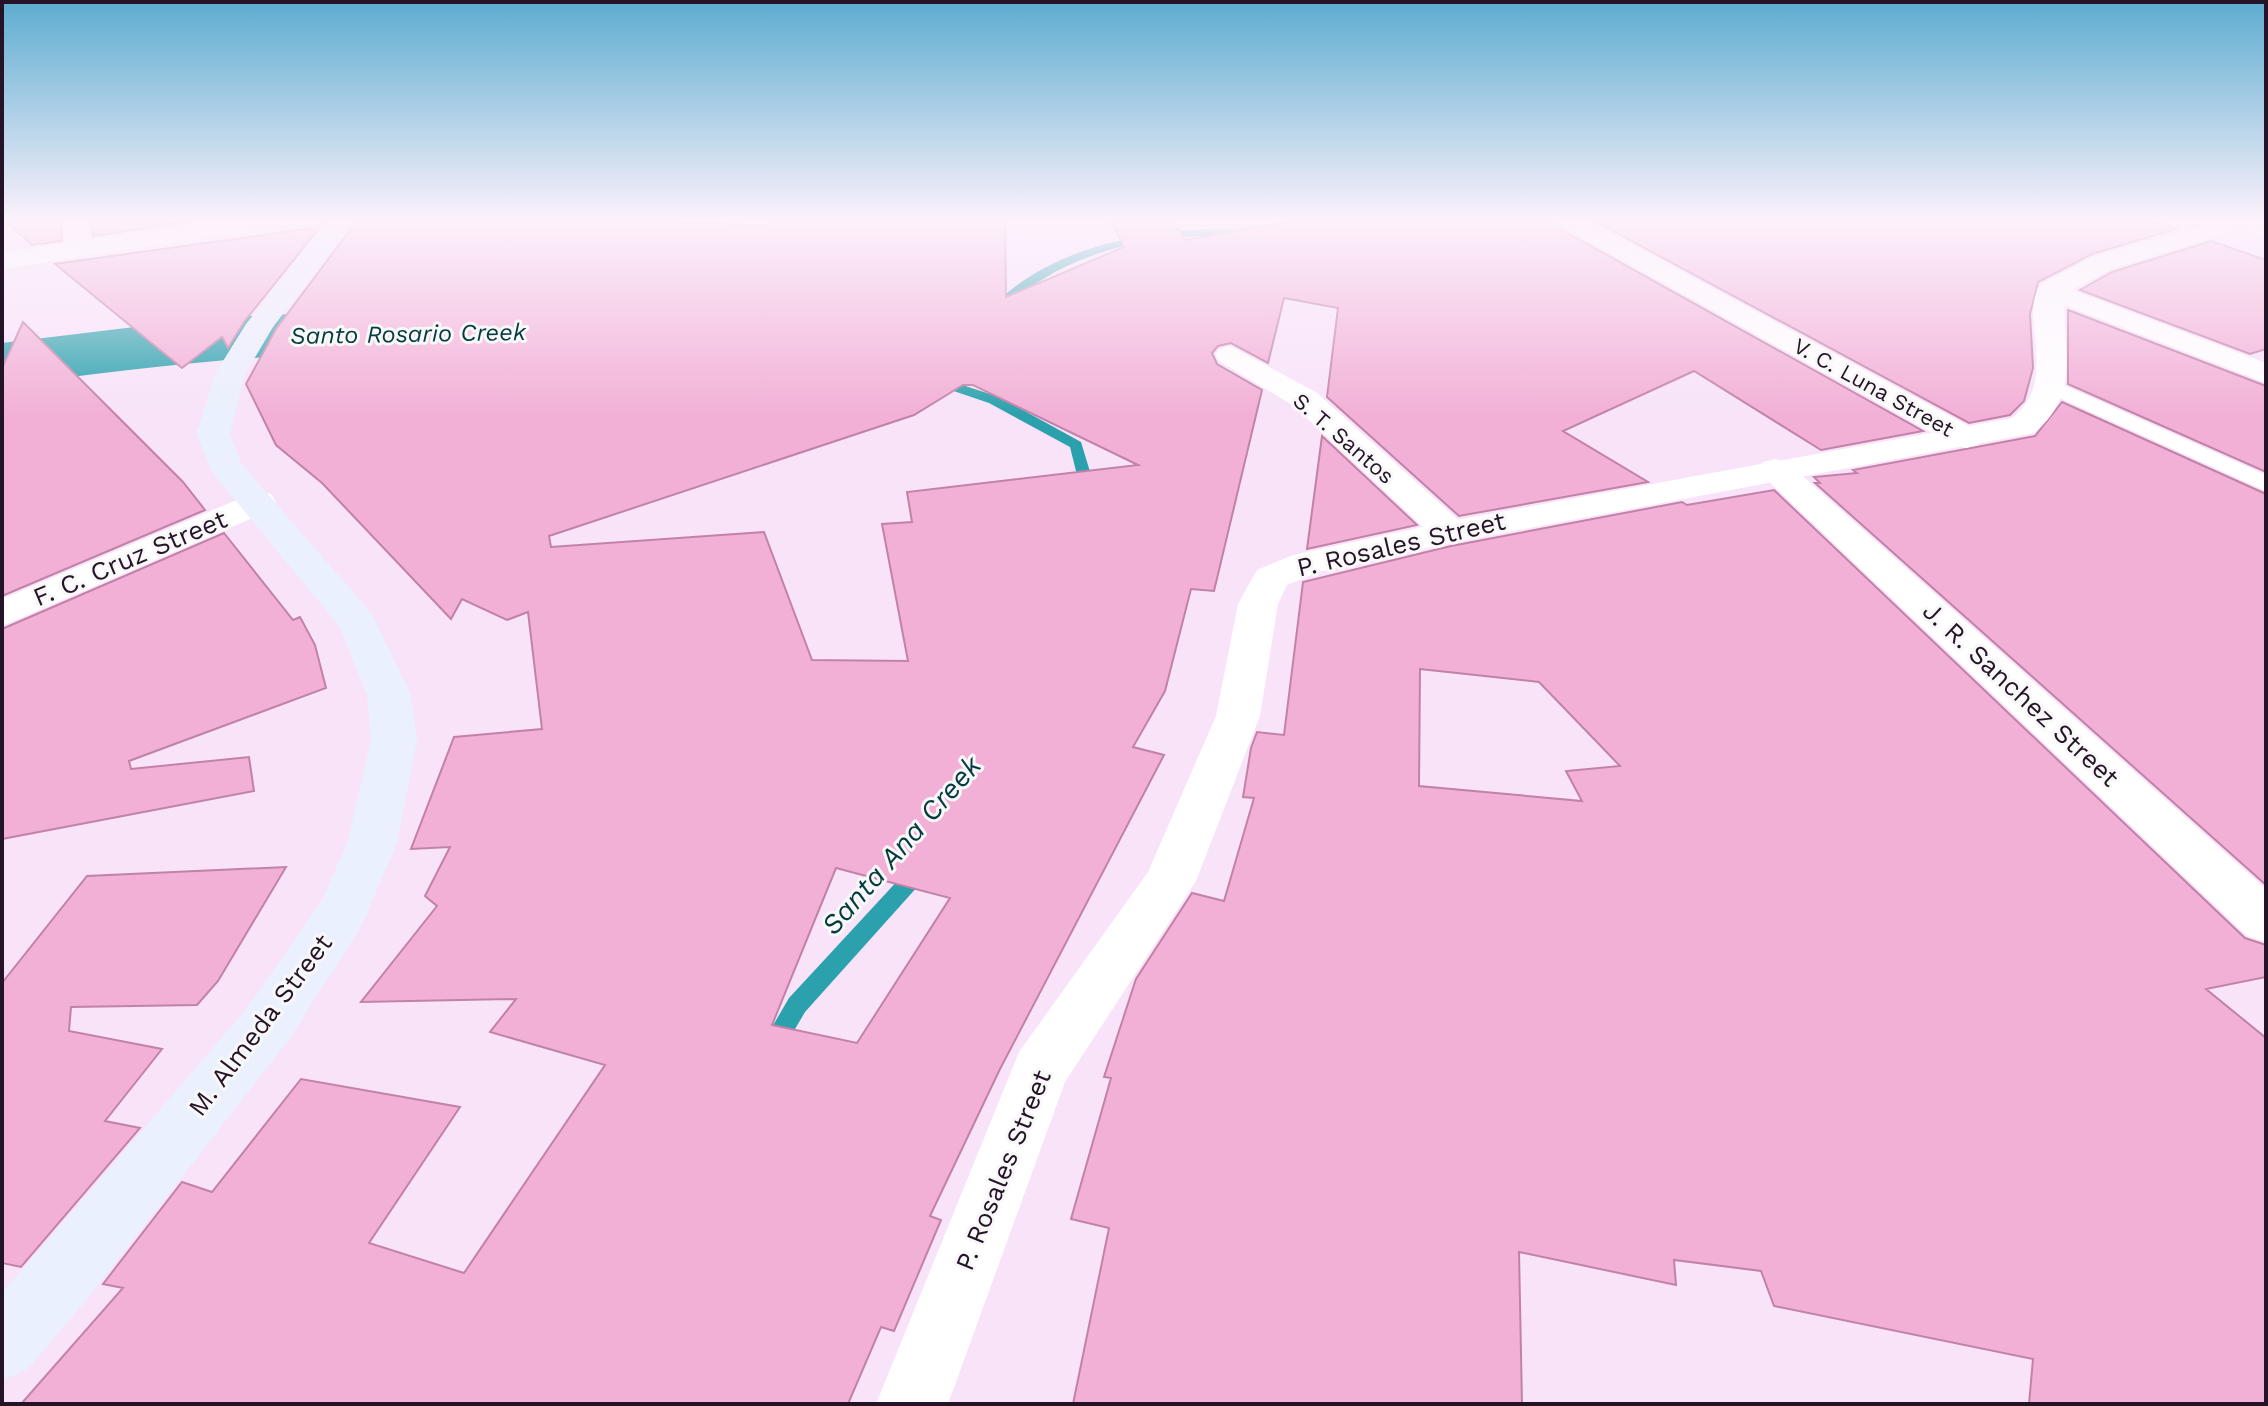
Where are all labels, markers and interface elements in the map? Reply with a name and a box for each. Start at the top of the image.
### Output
water label: Santo Rosario Creek [290,318,527,350]
street label: V. C. Luna Street [1789,333,1958,442]
street label: S. T. Santos [1288,388,1399,489]
street label: F. C. Cruz Street [29,504,231,612]
street label: P. Rosales Street [1294,505,1508,583]
street label: J. R. Sanchez Street [1917,595,2125,793]
water label: Santa Ana Creek [815,749,989,942]
street label: M. Almeda Street [182,928,338,1122]
street label: P. Rosales Street [949,1065,1057,1274]

